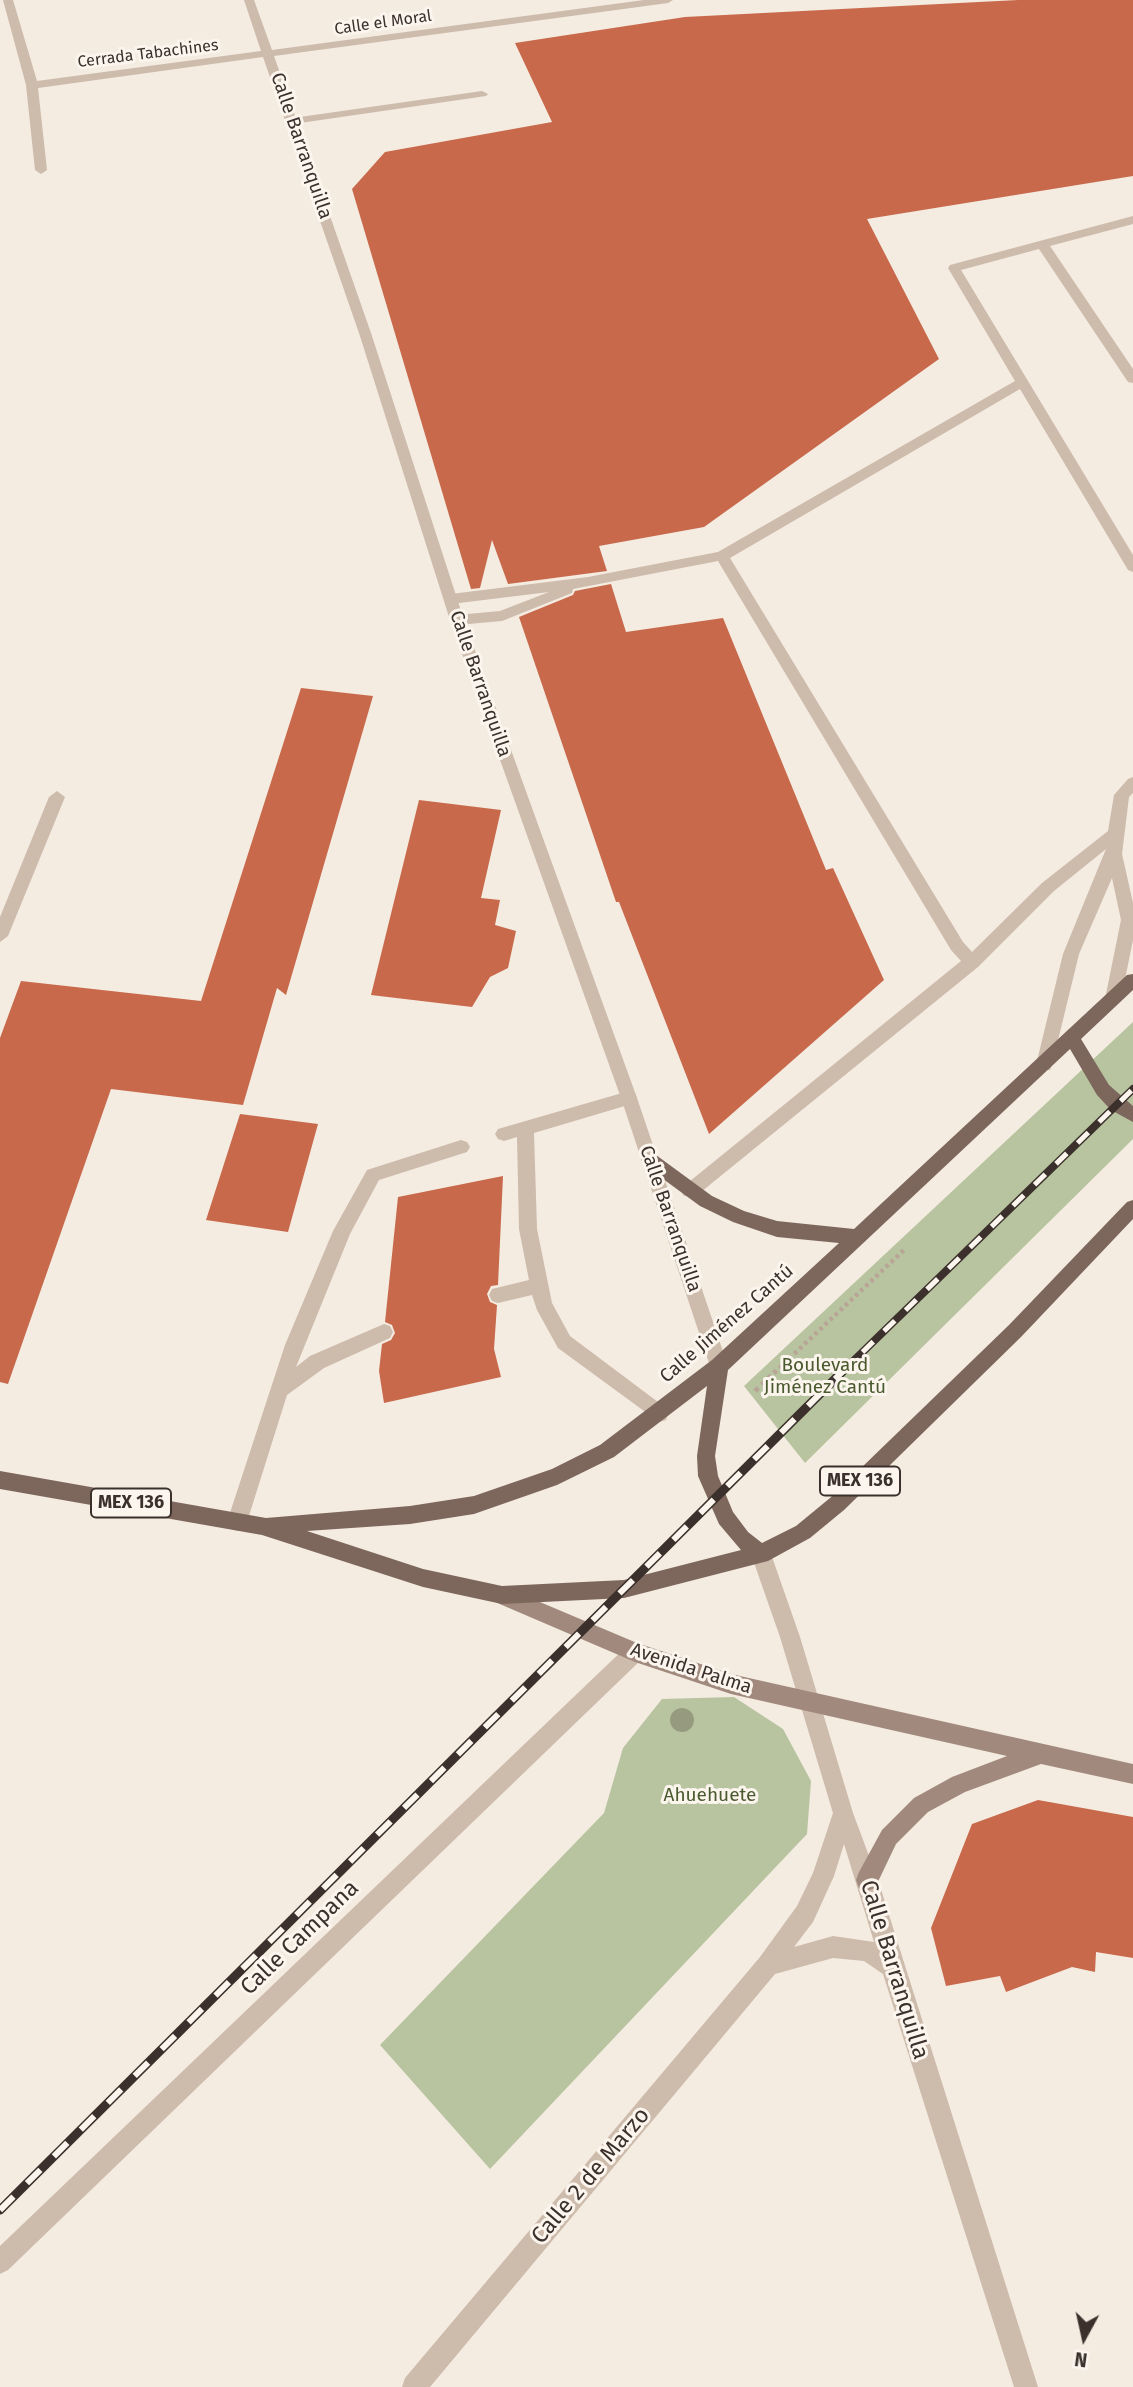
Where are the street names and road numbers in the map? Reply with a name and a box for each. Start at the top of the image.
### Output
street label: Calle el Moral [333,7,433,39]
street label: Cerrada Tabachines [77,36,219,72]
street label: Calle Barranquilla [265,70,337,222]
street label: Calle Barranquilla [444,608,516,760]
street label: Calle Barranquilla [634,1143,706,1295]
street label: Calle Jiménez Cantú [656,1260,798,1388]
road number: MEX 136 [820,1466,900,1496]
road number: MEX 136 [91,1488,171,1518]
street label: Avenida Palma [628,1639,754,1699]
street label: Calle Campana [235,1875,365,2001]
street label: Calle Barranquilla [854,1877,934,2063]
street label: Calle 2 de Marzo [526,2102,656,2250]

